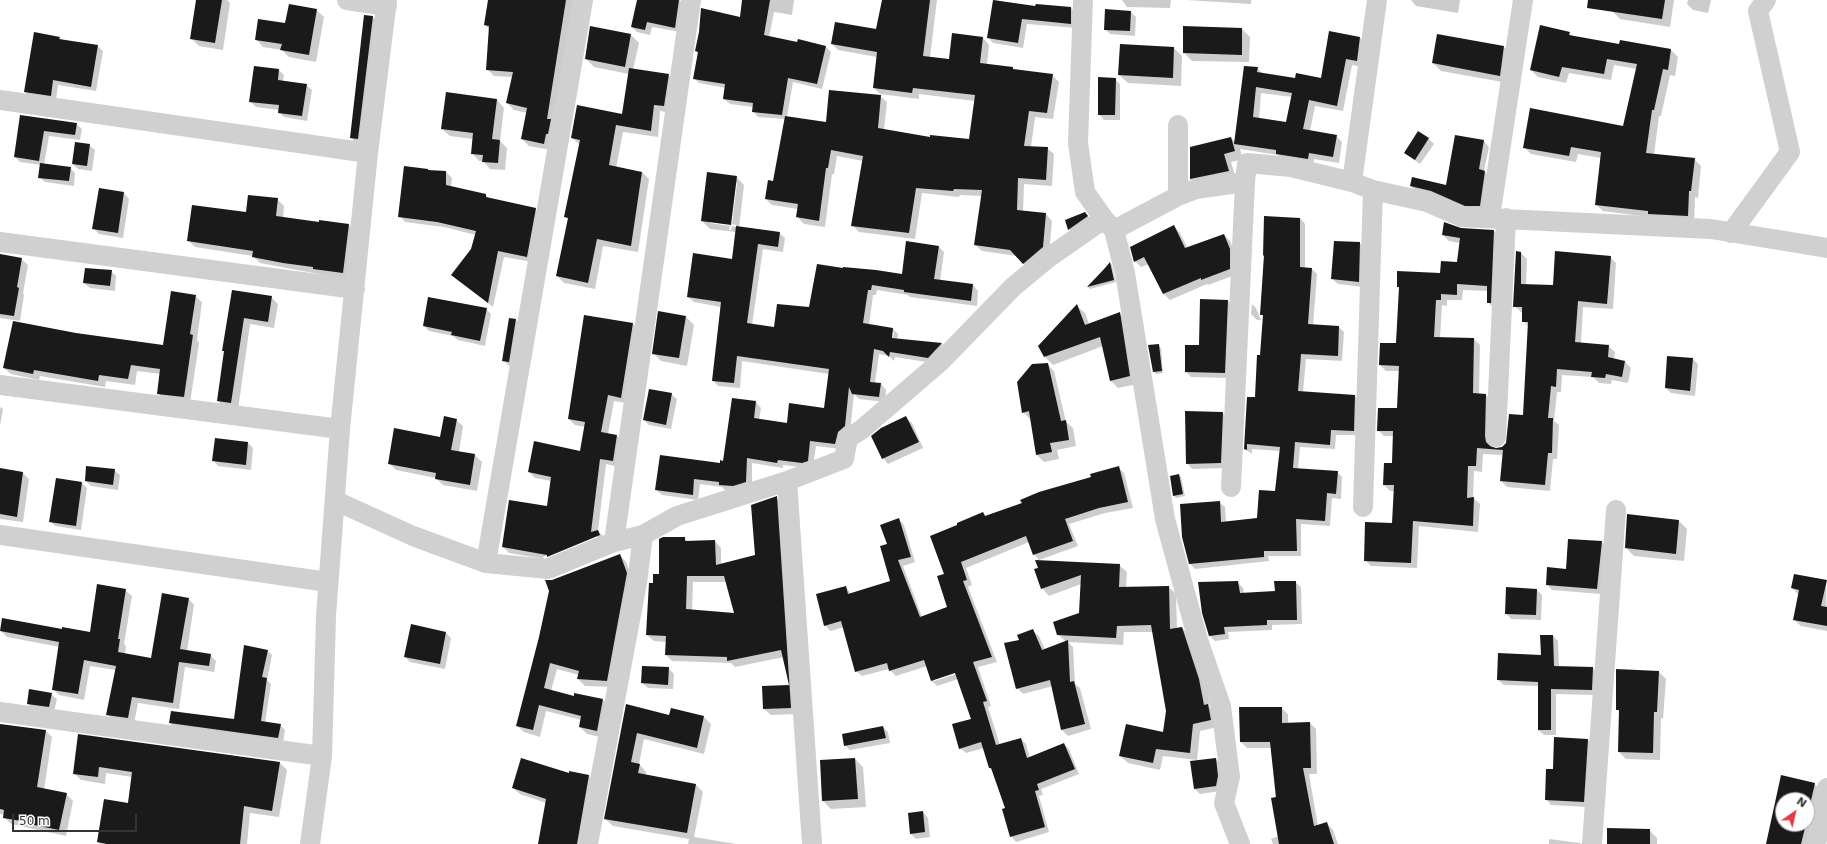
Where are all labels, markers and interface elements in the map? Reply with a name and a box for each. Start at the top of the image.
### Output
north arrow [1775,792,1815,832]
text: N [1794,794,1809,810]
scale bar [14,806,139,832]
text: 50 m [19,814,50,828]

